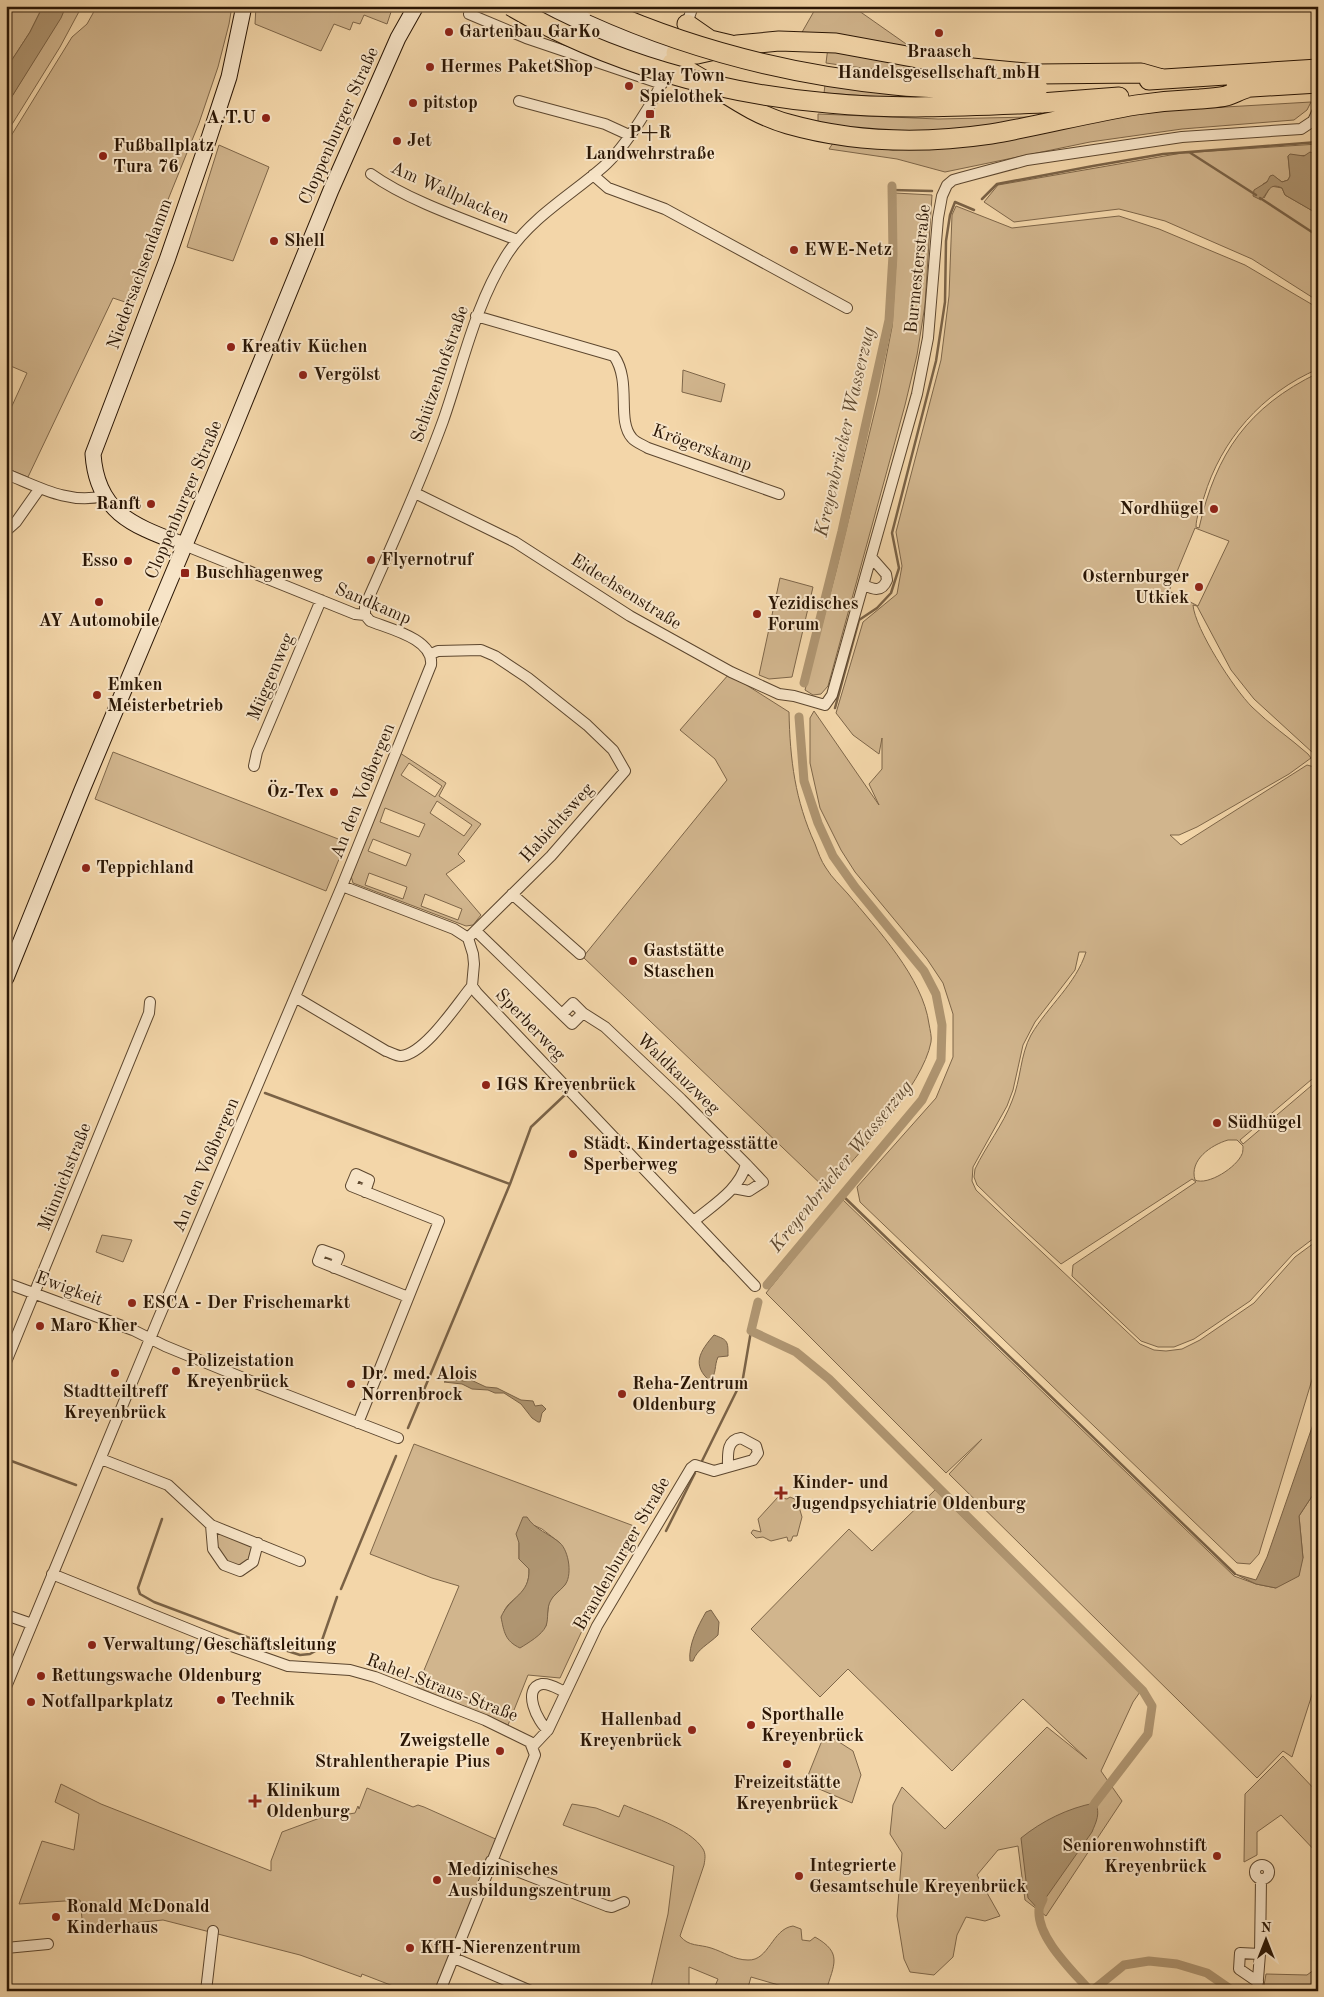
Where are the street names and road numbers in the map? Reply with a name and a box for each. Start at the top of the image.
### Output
street label: Cloppenburger Straße [296,44,382,208]
street label: Am Wallplacken [388,159,512,227]
street label: Niedersachsendamm [104,196,176,352]
street label: Burmesterstraße [902,203,934,335]
street label: Schützenhofstraße [408,303,472,445]
street label: Cloppenburger Straße [142,418,226,582]
street label: Krögerskamp [650,422,754,474]
street label: Eidechsenstraße [568,551,684,633]
street label: Sandkamp [332,580,414,628]
street label: Müggenweg [244,630,298,723]
street label: An den Voßbergen [328,721,398,861]
street label: Habichtsweg [517,780,597,866]
street label: Sperberweg [492,986,569,1065]
street label: Waldkauzweg [633,1030,723,1118]
street label: An den Voßbergen [170,1095,243,1235]
street label: Münnichstraße [35,1120,95,1234]
street label: Ewigkeit [33,1269,105,1309]
street label: Brandenburger Straße [571,1474,673,1634]
street label: Rahel-Straus-Straße [364,1651,520,1725]

